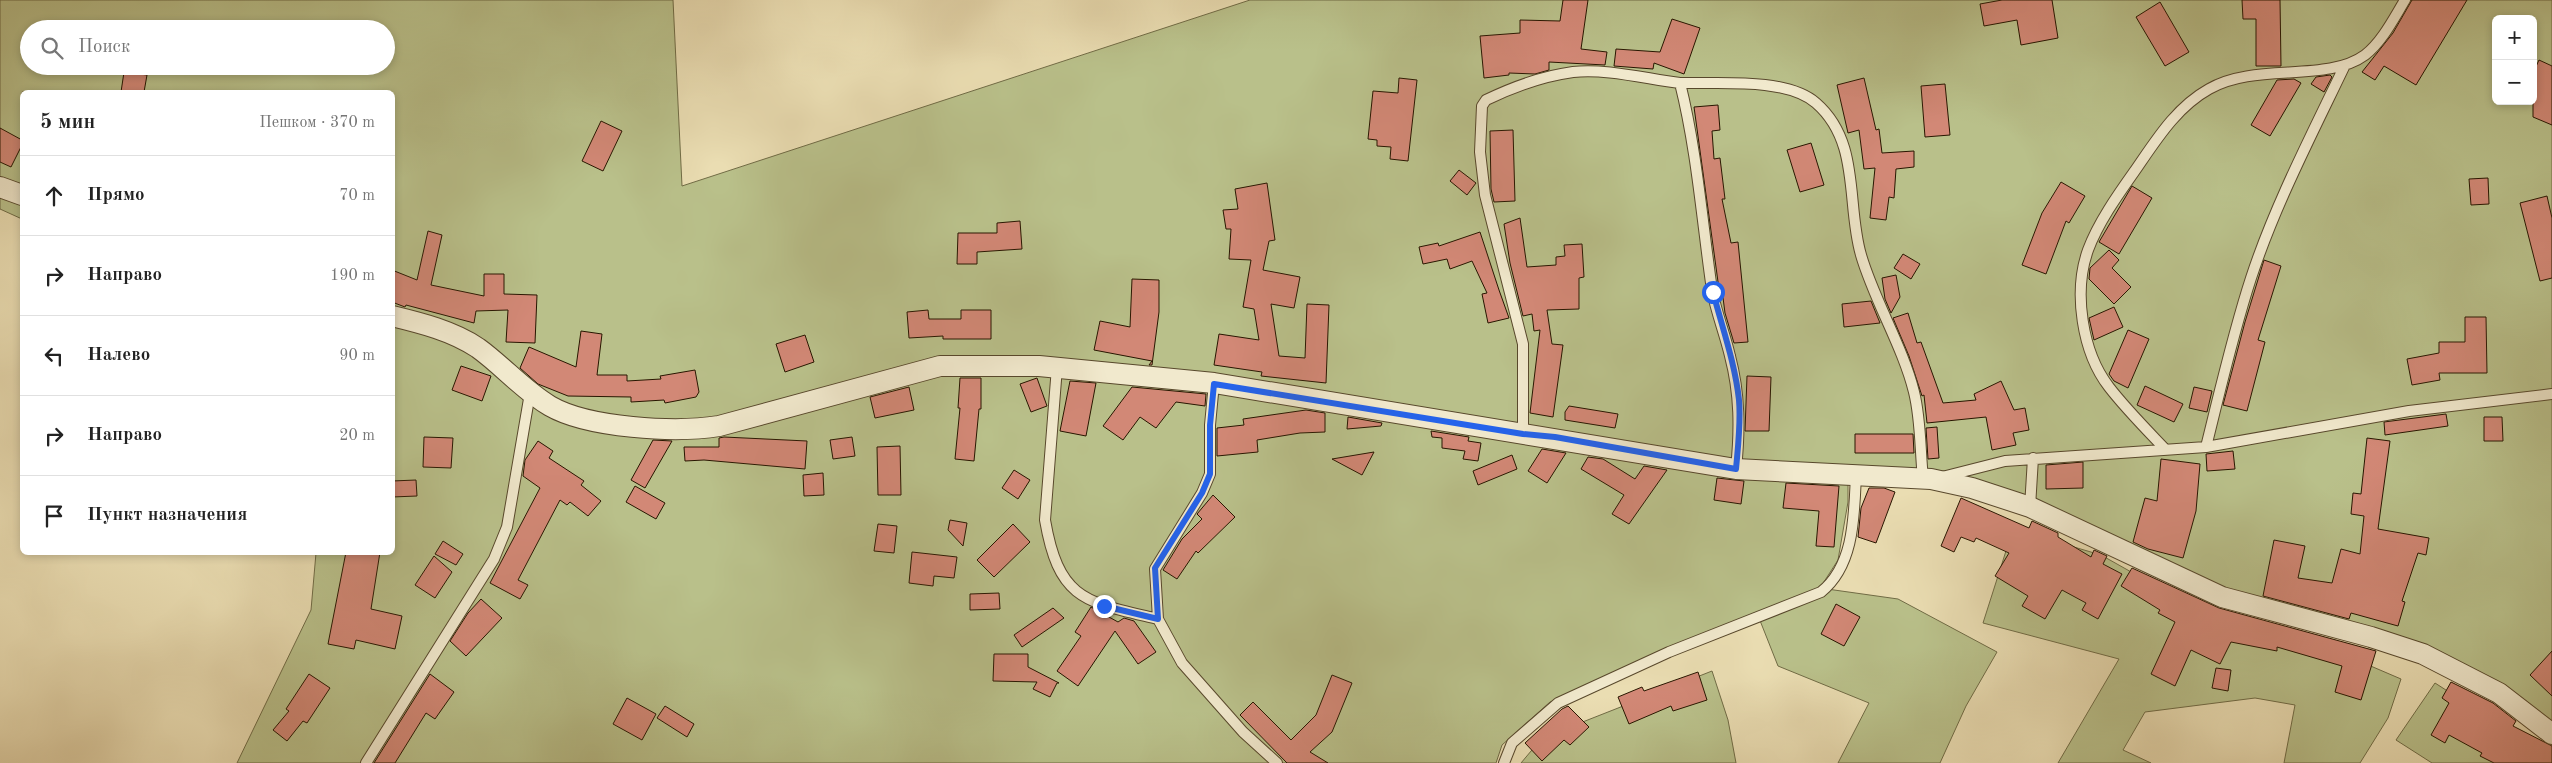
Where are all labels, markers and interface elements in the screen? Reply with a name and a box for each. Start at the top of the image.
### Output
map controls [2492,15,2537,105]
button: + [2492,15,2537,60]
search box [20,20,395,75]
icon: search [38,34,66,62]
text: Поиск [78,38,130,57]
button: − [2492,60,2537,105]
text: 5 мин [40,112,95,133]
text: Пешком · 370 m [259,115,375,131]
icon: ahead [40,182,68,210]
text: Прямо [87,186,145,205]
text: 70 m [339,188,375,204]
icon: right [40,262,68,290]
text: Направо [87,266,162,285]
text: 190 m [330,268,375,284]
route start [1702,281,1725,304]
icon: left [40,342,68,370]
text: Налево [87,346,150,365]
text: 90 m [339,348,375,364]
icon: right [40,422,68,450]
text: Направо [87,426,162,445]
text: 20 m [339,428,375,444]
icon: arrive [40,502,68,530]
text: Пункт назначения [87,506,247,525]
route end [1093,595,1116,618]

